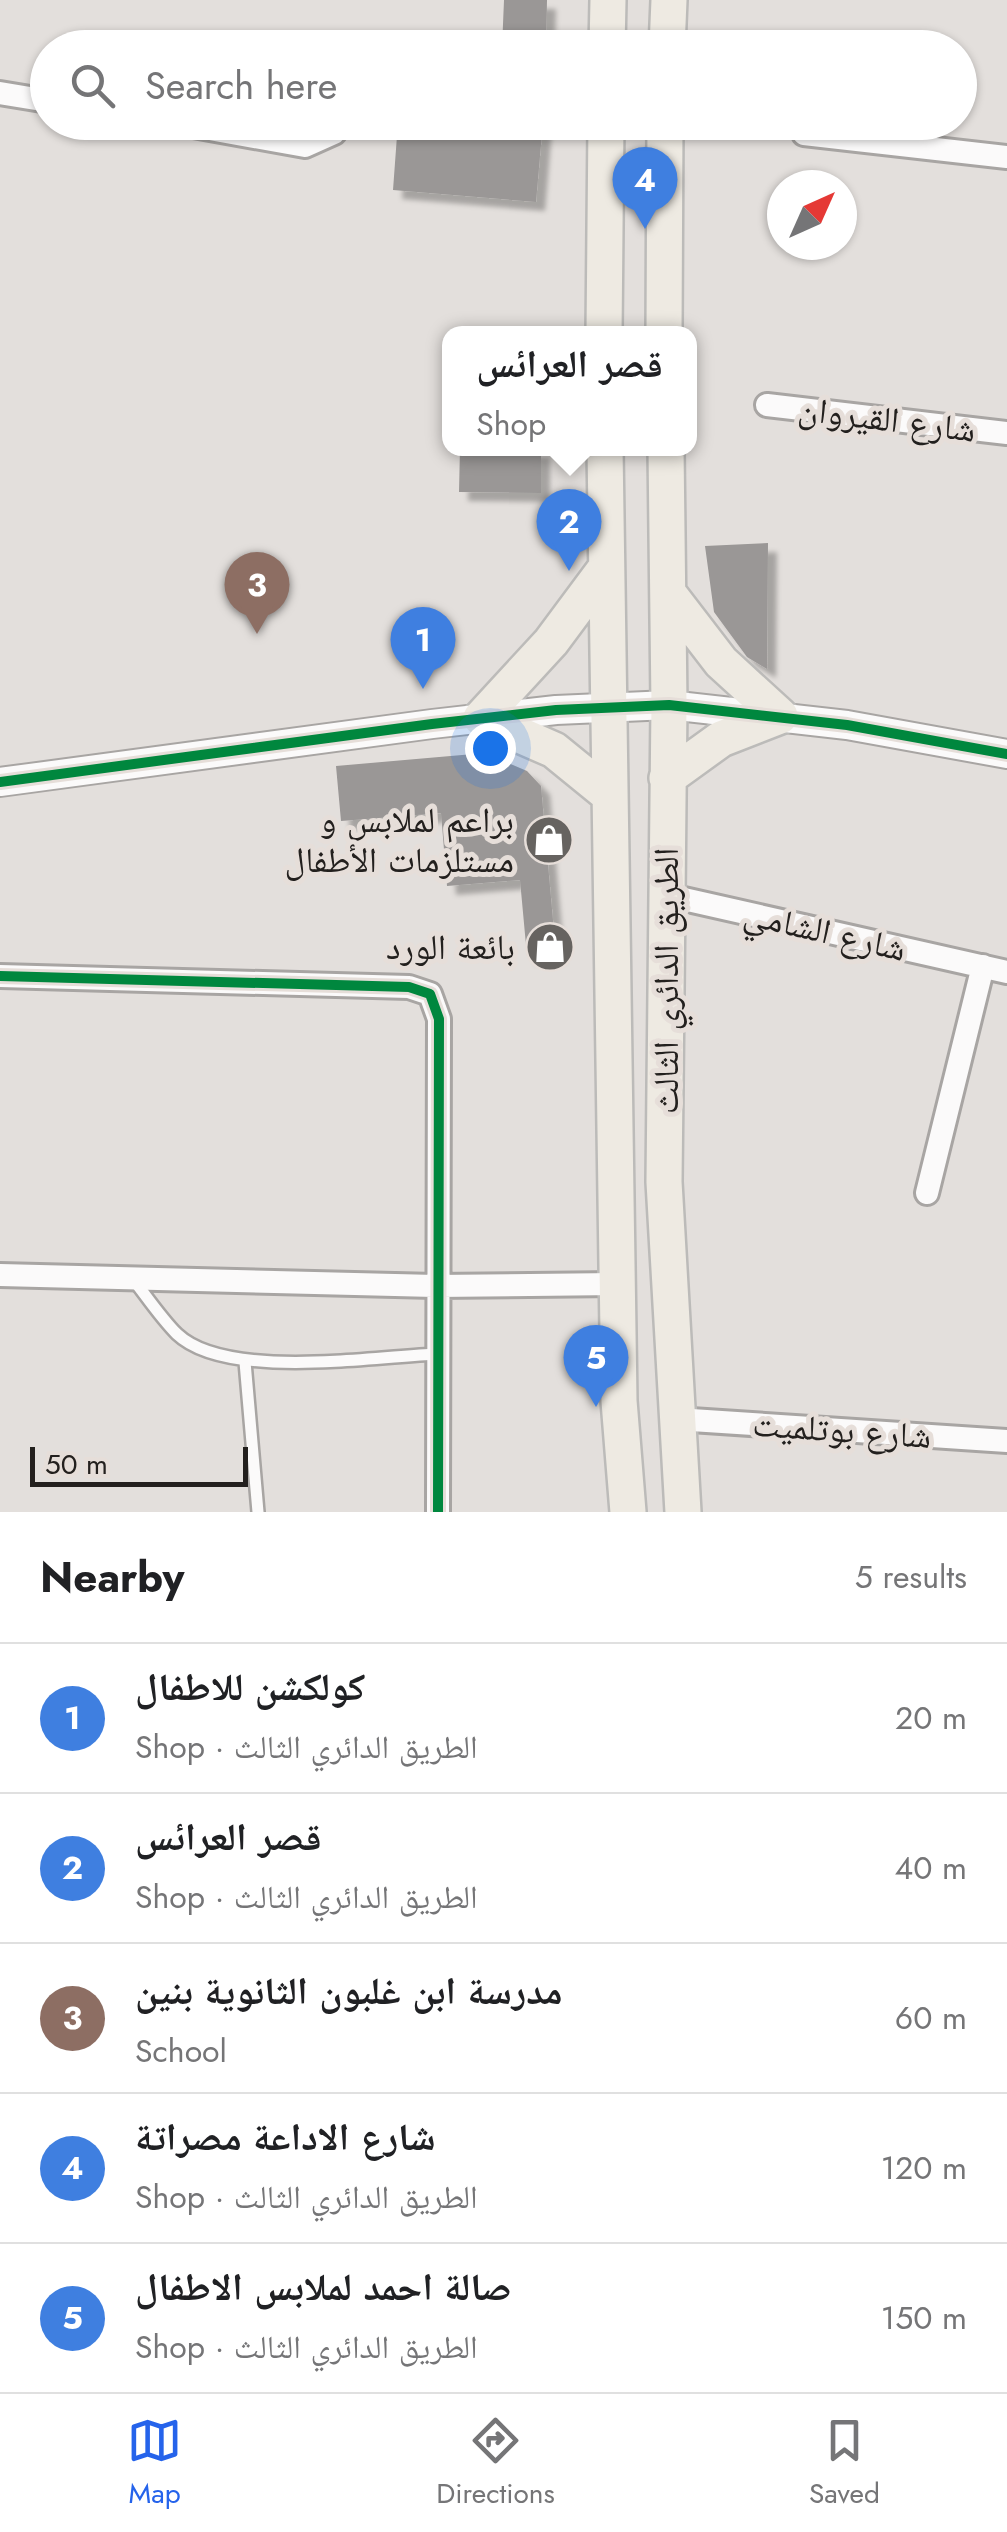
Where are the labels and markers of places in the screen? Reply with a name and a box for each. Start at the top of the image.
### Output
pin: 4 [612,146,678,229]
pin: 2 [536,488,602,571]
pin: 3 [224,552,290,634]
pin: 1 [390,606,456,689]
place label: براعم لملابس و مستلزمات الأطفال [284,795,514,885]
shop icon: براعم لملابس و مستلزمات الأطفال [523,814,575,866]
shop icon: بائعة الورد [524,921,576,973]
place label: بائعة الورد [386,922,515,972]
pin: 5 [564,1324,628,1407]

